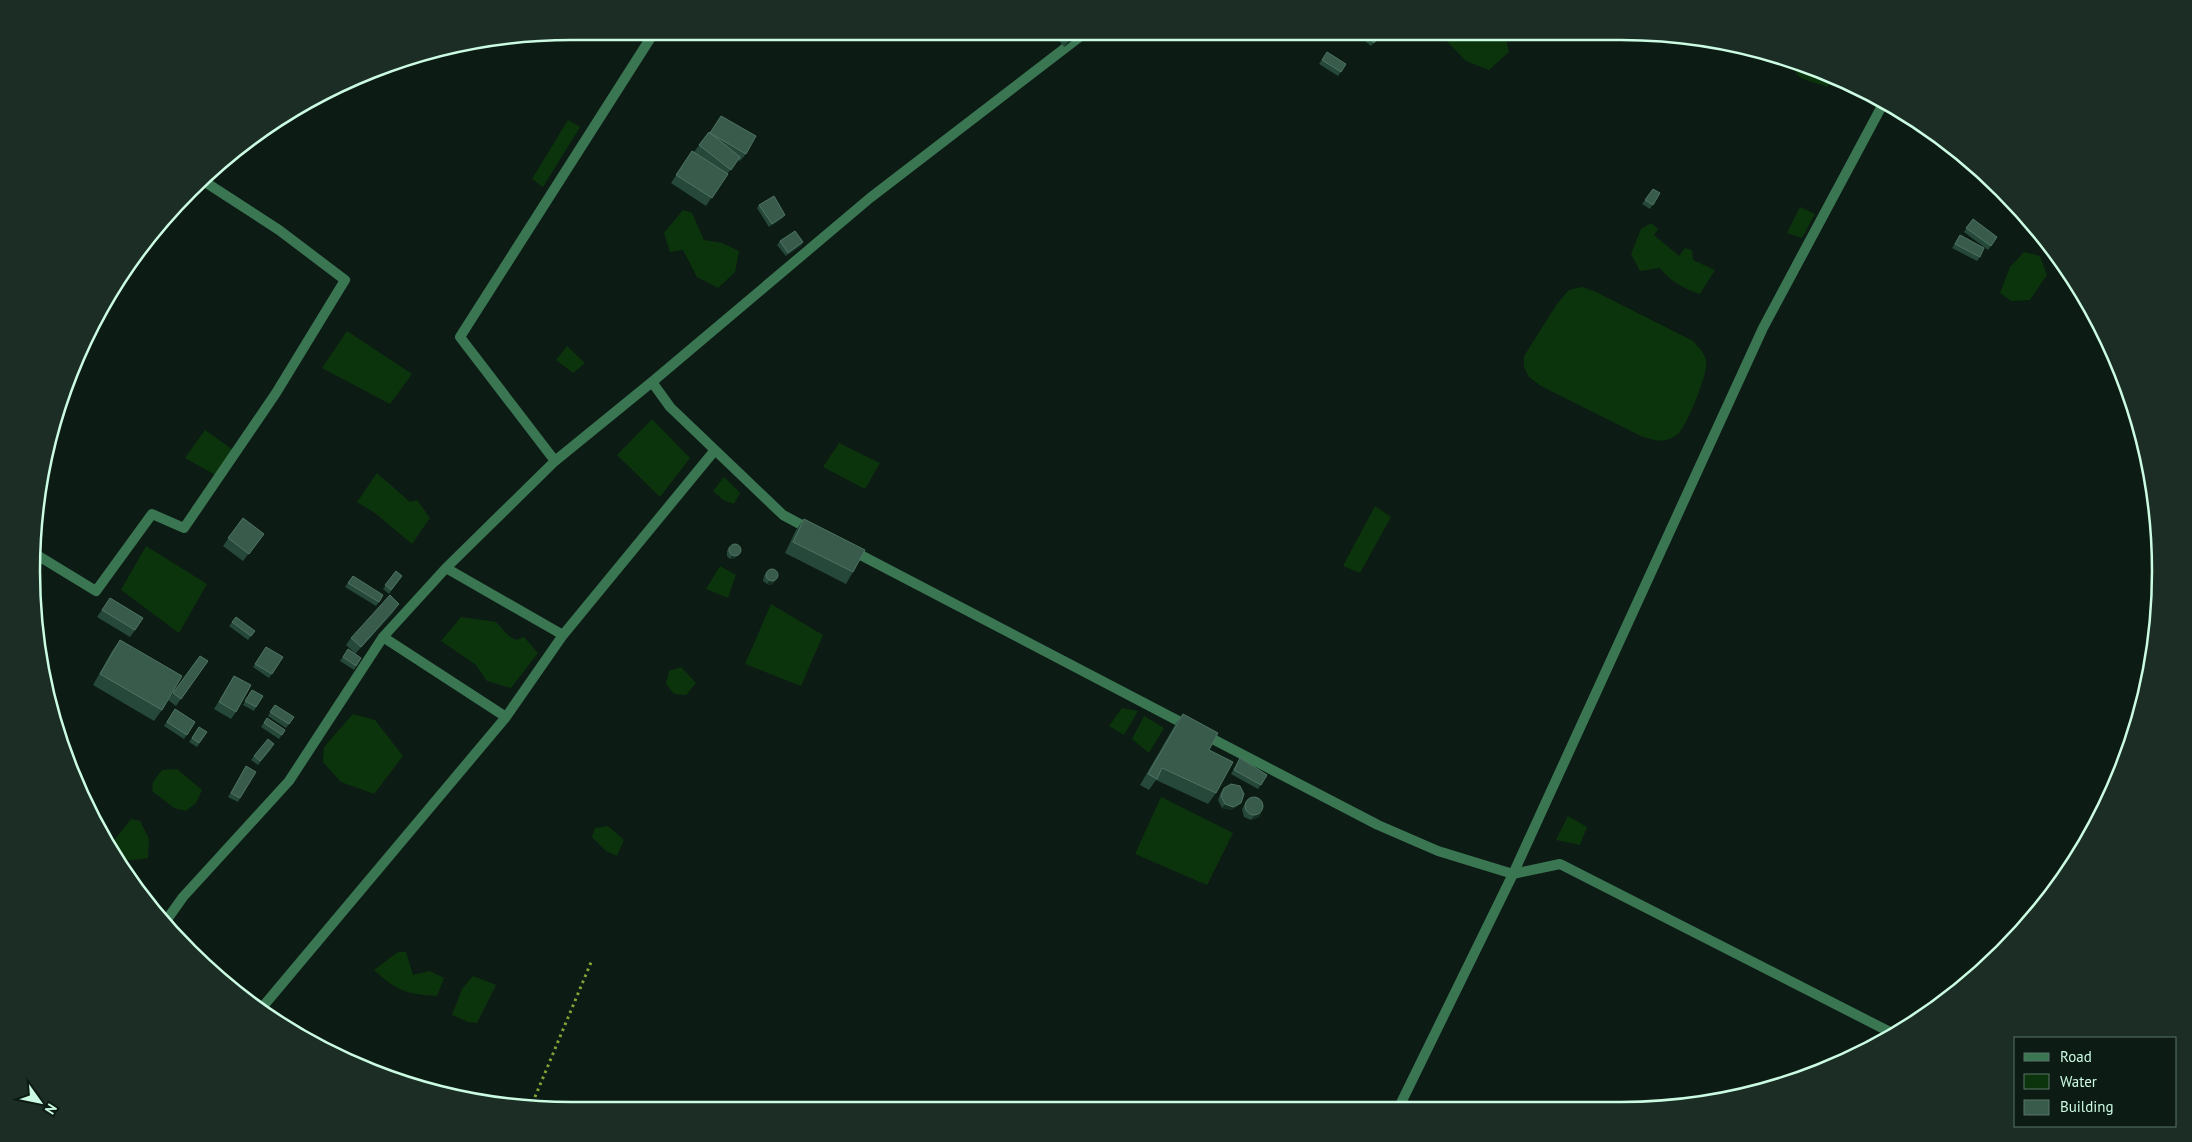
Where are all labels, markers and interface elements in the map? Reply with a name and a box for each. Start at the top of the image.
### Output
legend [2014,1037,2177,1127]
text: Road [2060,1047,2092,1066]
text: Water [2060,1072,2097,1091]
north arrow [15,1077,65,1127]
text: Building [2060,1097,2114,1116]
text: N [41,1100,61,1118]

